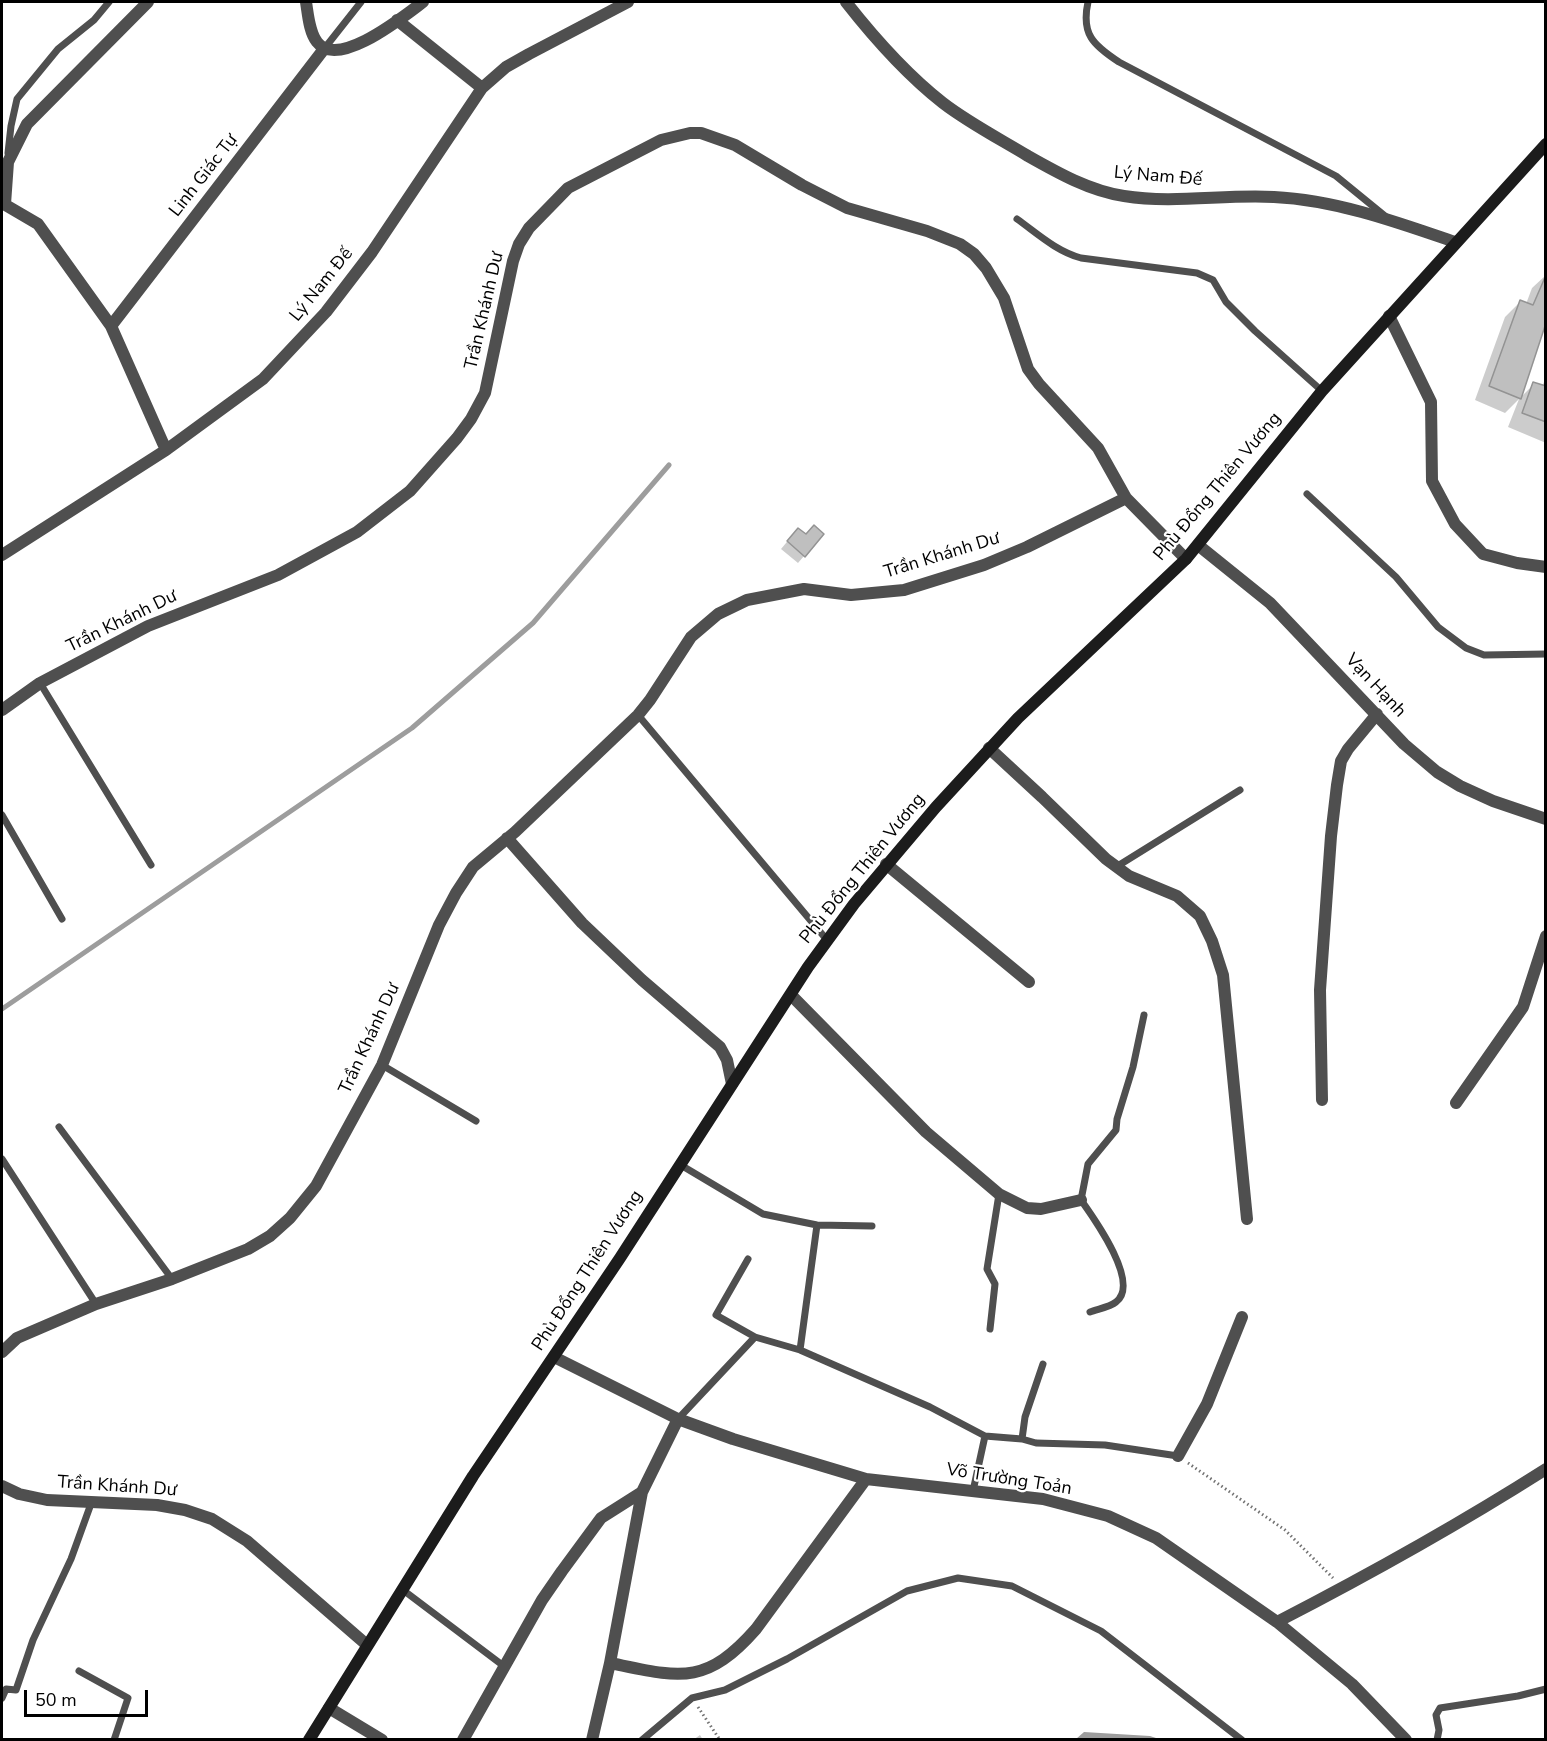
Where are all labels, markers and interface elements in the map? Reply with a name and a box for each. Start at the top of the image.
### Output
street label: Linh Giác Tự [165,131,243,221]
street label: Lý Nam Đế [1113,162,1203,192]
street label: Lý Nam Đế [286,244,358,326]
street label: Trần Khánh Dư [461,250,509,372]
street label: Phù Đổng Thiên Vương [1150,408,1286,566]
street label: Trần Khánh Dư [882,528,1002,584]
street label: Trần Khánh Dư [63,586,181,658]
street label: Vạn Hạnh [1340,650,1410,722]
street label: Phù Đổng Thiên Vương [796,789,930,949]
street label: Trần Khánh Dư [335,980,405,1098]
street label: Phù Đổng Thiên Vương [528,1187,648,1355]
street label: Võ Trường Toản [945,1459,1073,1501]
street label: Trần Khánh Dư [57,1472,177,1502]
scale bar [27,1678,152,1716]
text: 50 m [35,1688,77,1712]

